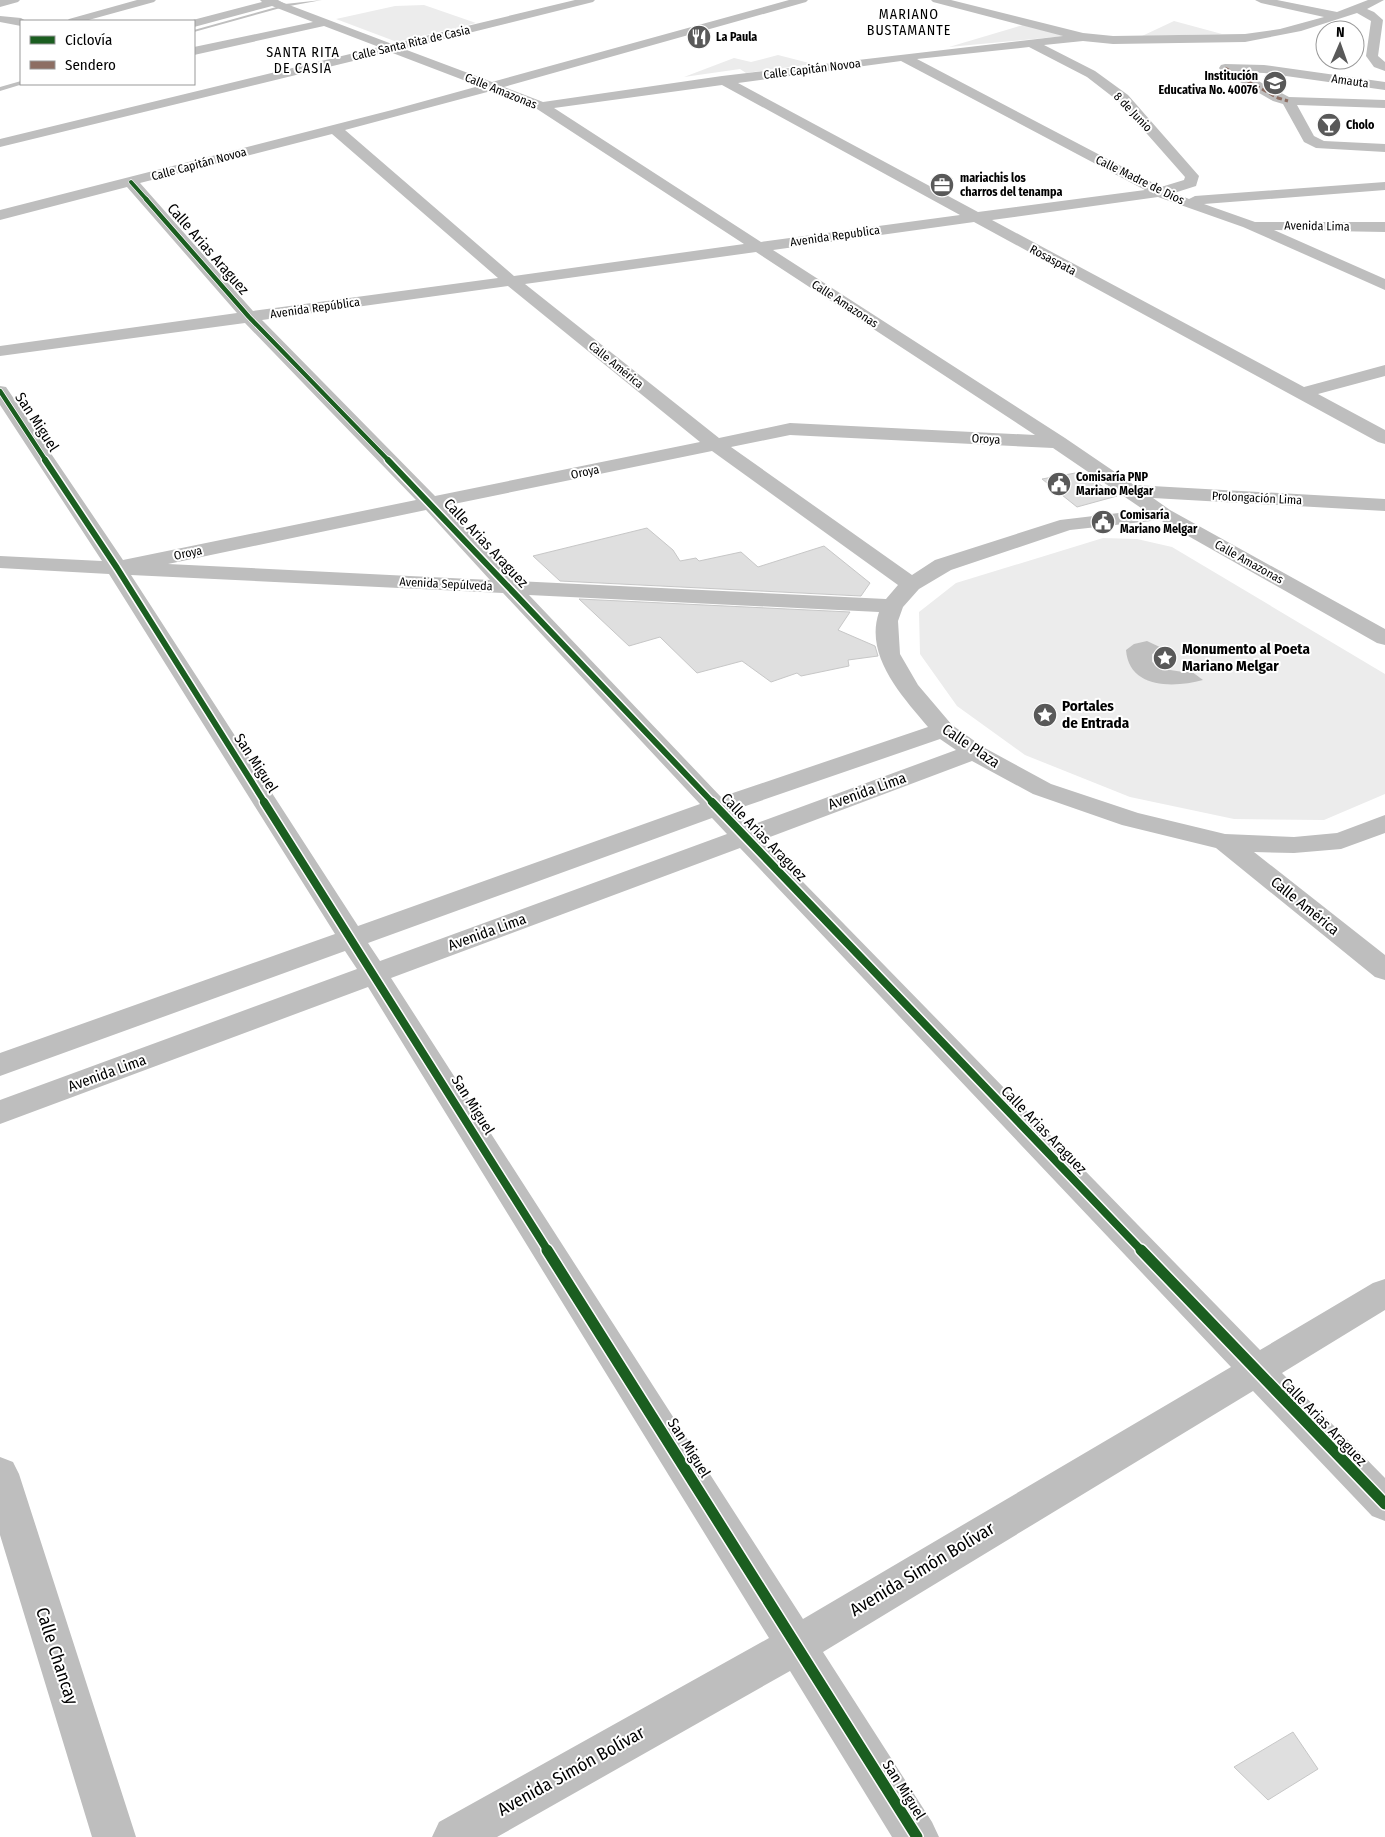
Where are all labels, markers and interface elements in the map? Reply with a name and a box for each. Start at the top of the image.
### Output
district label: MARIANO BUSTAMANTE [867,6,951,39]
legend [20,20,195,85]
north arrow [1315,20,1365,70]
street label: Calle Santa Rita de Casia [351,23,471,63]
restaurant icon: La Paula [686,24,712,50]
text: N [1336,24,1345,41]
place label: La Paula [716,30,757,44]
text: Ciclovía [65,31,112,49]
district label: SANTA RITA DE CASIA [266,44,340,77]
text: Sendero [65,56,116,74]
street label: Calle Capitán Novoa [763,56,862,82]
place label: Institución Educativa No. 40076 [1159,69,1258,97]
street label: Calle Amazonas [463,70,539,112]
school or university icon: Institución Educativa No. 40076 [1262,70,1288,96]
street label: Amauta [1330,71,1370,91]
street label: 8 de Junio [1111,89,1155,135]
bar icon: Cholo [1316,112,1342,138]
place label: Cholo [1346,118,1375,132]
street label: Calle Capitán Novoa [150,145,248,183]
street label: Calle Madre de Dios [1093,152,1187,208]
place label: mariachis los charros del tenampa [960,171,1062,199]
office icon: mariachis los charros del tenampa [929,172,955,198]
street label: Calle Arias Araguez [163,200,253,298]
street label: Avenida Lima [1284,218,1350,234]
street label: Avenida Republica [789,223,881,249]
street label: Rosaspata [1027,242,1079,278]
street label: Calle Amazonas [809,277,881,331]
street label: Avenida República [269,295,361,321]
street label: Calle América [586,339,646,391]
street label: San Miguel [11,389,63,455]
street label: Oroya [971,431,1001,447]
street label: Oroya [569,462,601,482]
place label: Comisaría PNP Mariano Melgar [1076,470,1154,498]
public building icon: Comisaría PNP Mariano Melgar [1046,471,1072,497]
street label: Prolongación Lima [1212,489,1303,507]
street label: Calle Arias Araguez [440,495,532,591]
place label: Comisaría Mariano Melgar [1120,508,1198,536]
public building icon: Comisaría Mariano Melgar [1090,509,1116,535]
street label: Calle Amazonas [1212,537,1286,587]
street label: Oroya [172,543,204,563]
street label: Avenida Sepúlveda [399,575,493,593]
place label: Monumento al Poeta Mariano Melgar [1182,640,1310,675]
place icon: Monumento al Poeta Mariano Melgar [1152,645,1178,671]
place label: Portales de Entrada [1062,697,1130,732]
place icon: Portales de Entrada [1032,702,1058,728]
street label: Calle Plaza [939,720,1003,772]
street label: San Miguel [230,730,282,796]
street label: Avenida Lima [825,769,909,813]
street label: Calle Arias Araguez [717,789,811,885]
street label: Calle América [1267,873,1343,939]
street label: Avenida Lima [445,910,529,954]
street label: Avenida Lima [65,1051,149,1095]
street label: San Miguel [448,1072,498,1138]
street label: Calle Arias Araguez [997,1082,1091,1178]
street label: Calle Arias Araguez [1277,1374,1371,1470]
street label: San Miguel [664,1415,714,1481]
street label: Avenida Simón Bolívar [846,1517,999,1621]
street label: Calle Chancay [31,1605,83,1707]
street label: Avenida Simón Bolívar [494,1721,649,1821]
street label: San Miguel [879,1757,929,1823]

